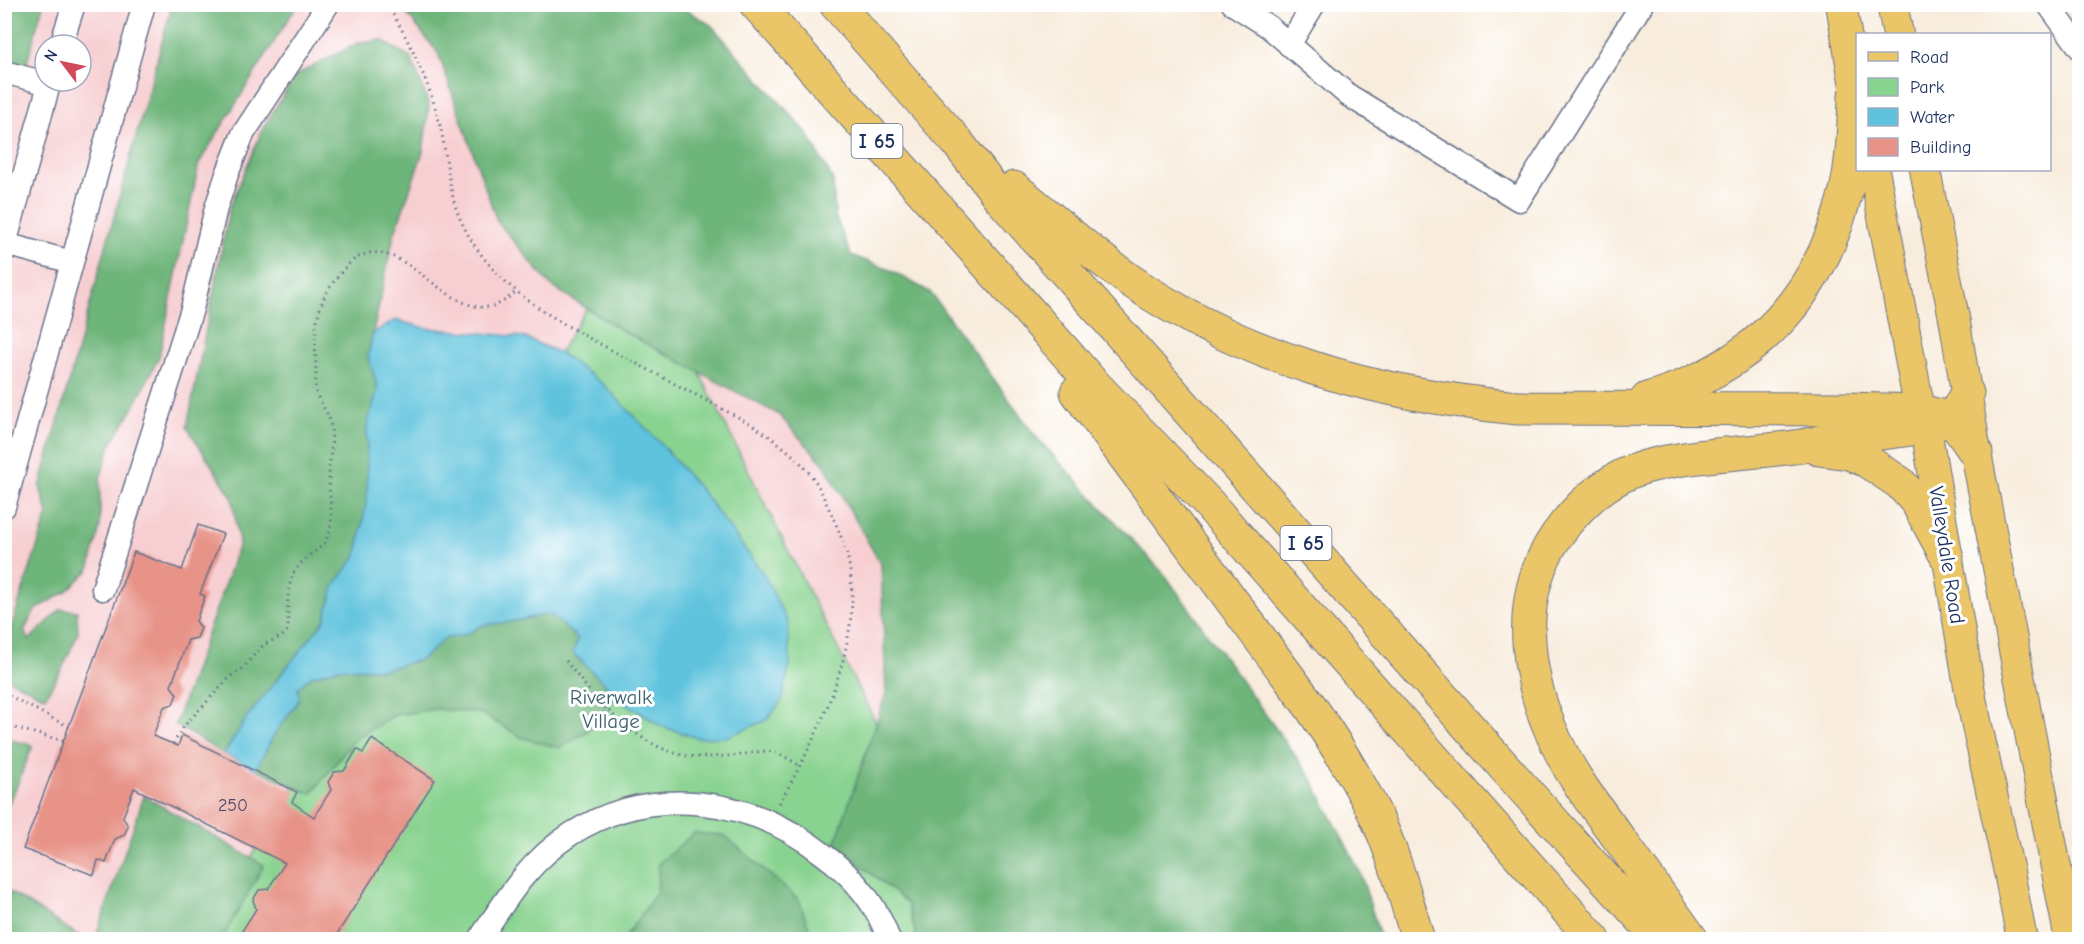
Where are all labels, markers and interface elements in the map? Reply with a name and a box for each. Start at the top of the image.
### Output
north arrow [33,33,93,93]
legend [1856,33,2051,171]
text: N [41,46,62,65]
text: Road [1910,47,1949,68]
text: Park [1910,77,1945,98]
text: Water [1910,107,1955,128]
road number: I 65 [852,124,902,158]
text: Building [1910,137,1972,158]
street label: Valleydale Road [1924,484,1970,626]
road number: I 65 [1280,526,1332,560]
park label: Riverwalk Village [570,685,652,733]
house number: 250 [218,795,248,816]

